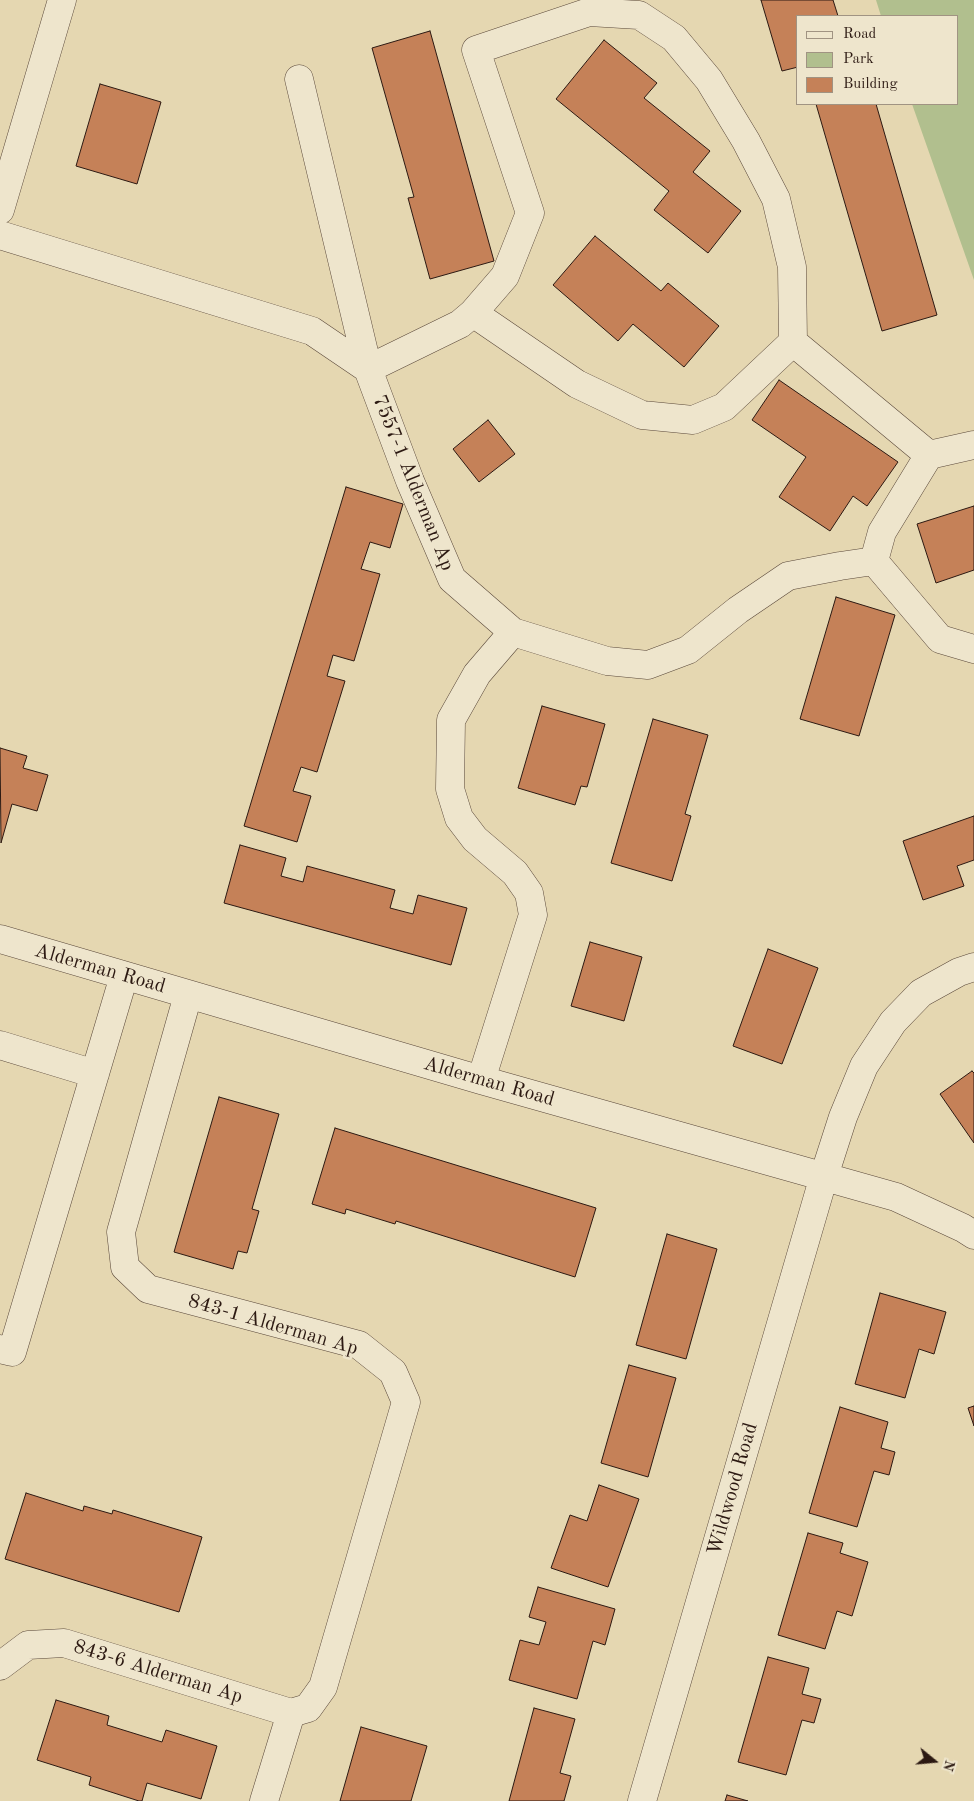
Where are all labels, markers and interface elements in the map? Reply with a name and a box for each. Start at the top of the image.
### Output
legend [796,15,959,105]
text: Road [843,27,876,42]
text: Park [843,52,874,67]
text: Building [843,77,898,92]
street label: 7557-1 Alderman Ap [367,392,459,574]
street label: Alderman Road [32,939,168,999]
street label: Alderman Road [421,1052,557,1112]
street label: 843-1 Alderman Ap [185,1289,361,1361]
street label: Wildwood Road [703,1420,763,1558]
street label: 843-6 Alderman Ap [70,1635,246,1709]
north arrow [909,1736,959,1786]
text: N [940,1758,957,1773]

